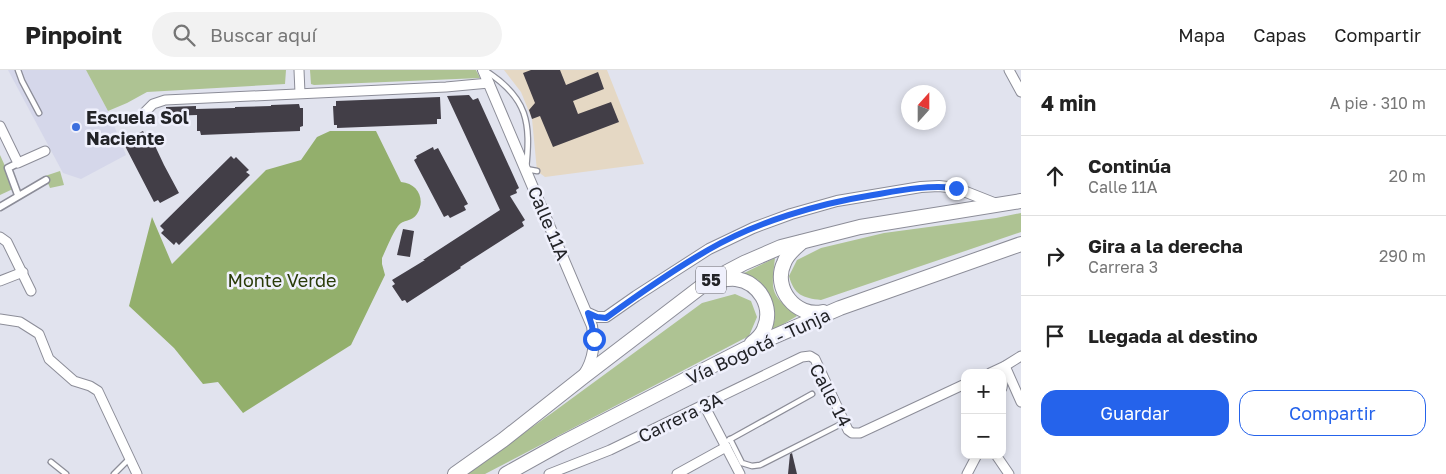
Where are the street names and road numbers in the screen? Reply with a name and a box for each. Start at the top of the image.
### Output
street label: Calle 11A [524,183,574,263]
road number: 55 [696,266,726,294]
street label: Vía Bogotá - Tunja [683,303,833,389]
street label: Calle 14 [805,360,857,430]
street label: Carrera 3A [634,387,726,447]

